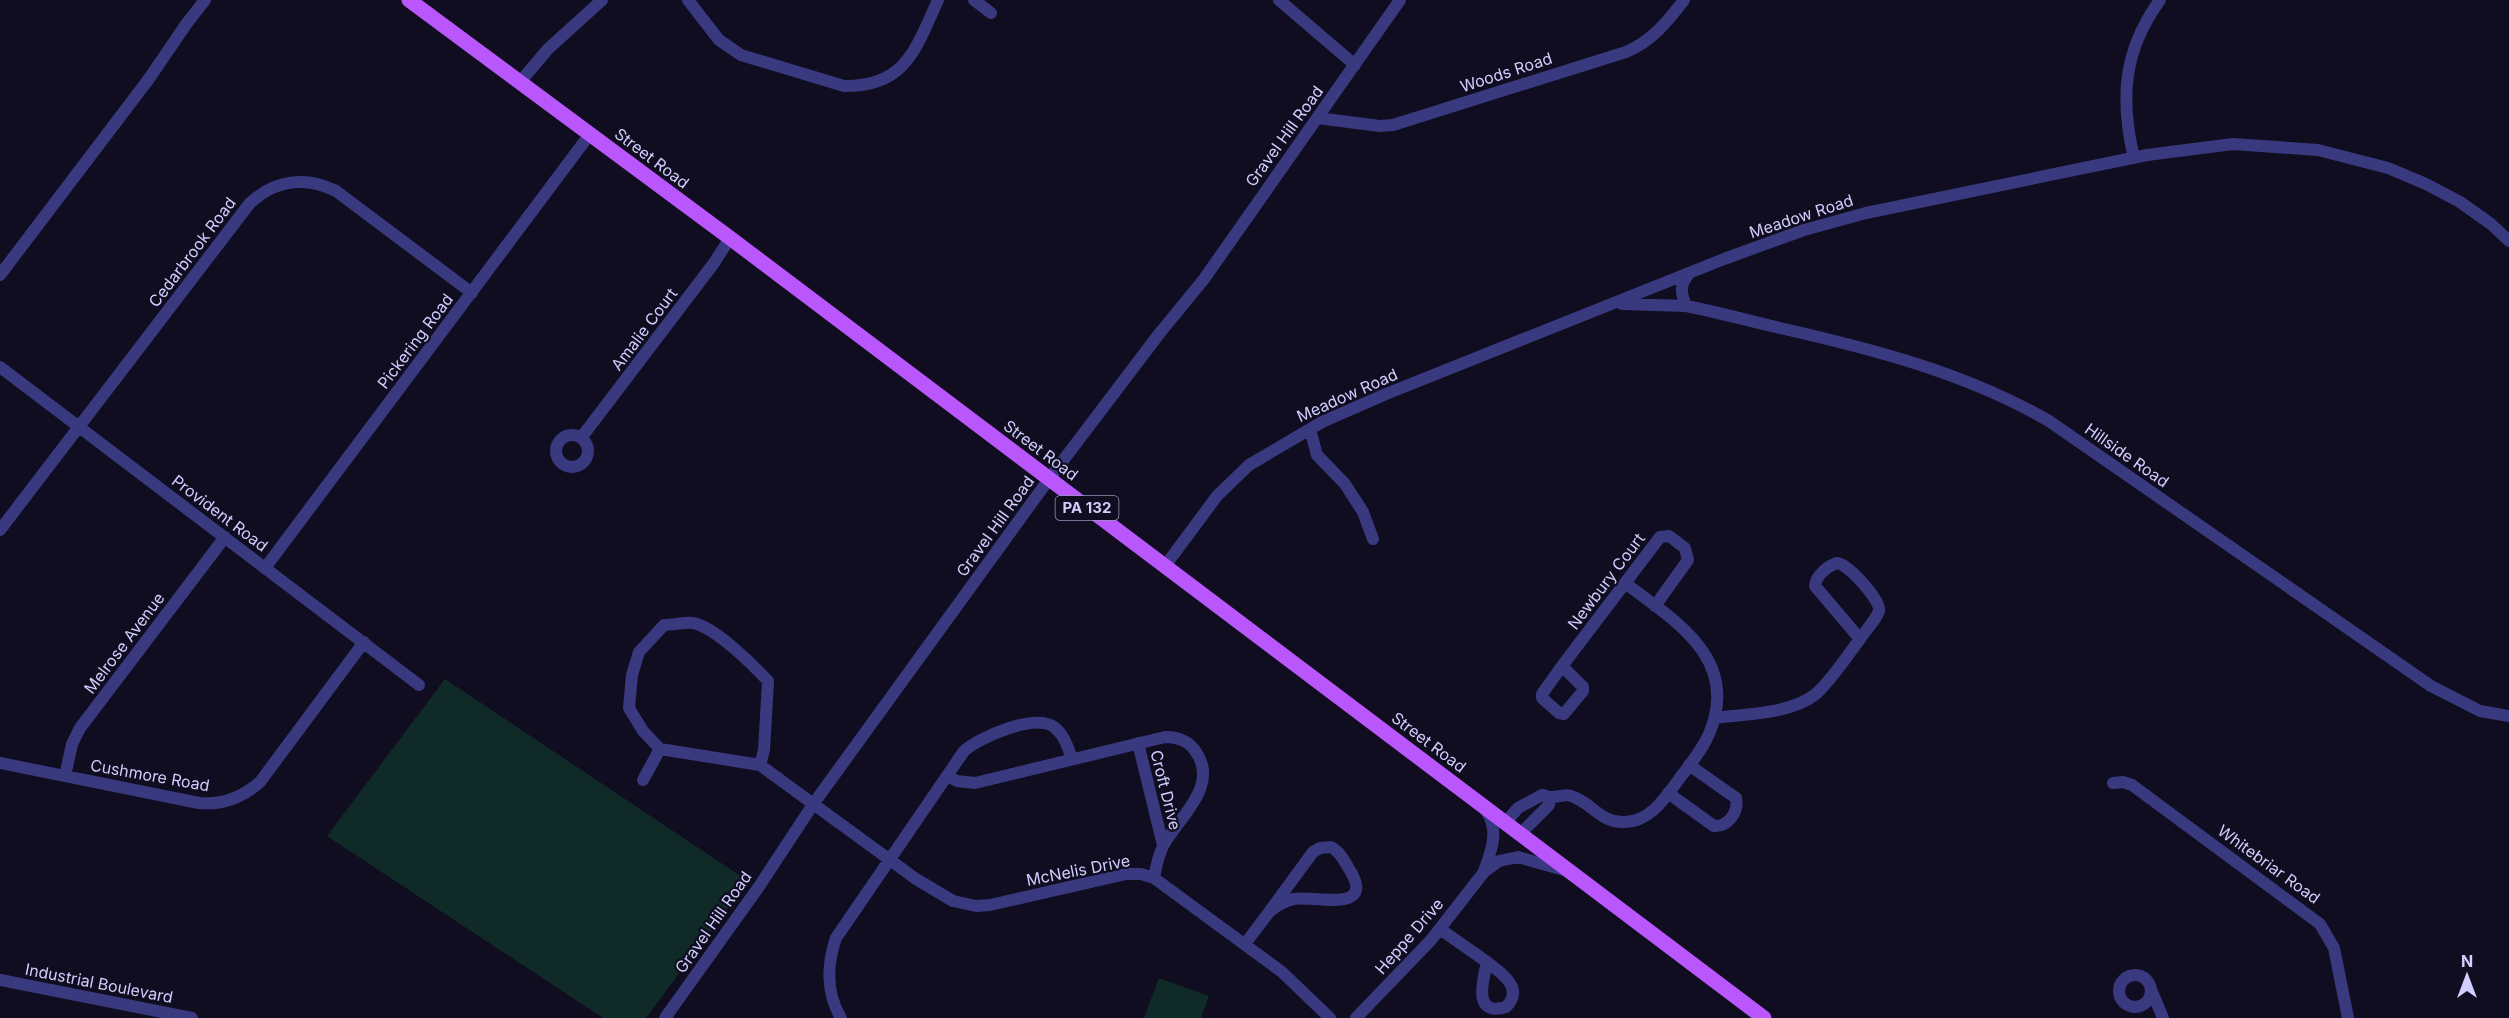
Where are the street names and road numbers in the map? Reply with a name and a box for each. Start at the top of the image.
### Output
street label: Woods Road [1458,48,1554,96]
street label: Gravel Hill Road [1241,82,1327,190]
street label: Street Road [611,123,693,193]
street label: Meadow Road [1746,190,1856,242]
street label: Cedarbrook Road [144,193,240,311]
street label: Amalie Court [607,284,681,374]
street label: Pickering Road [373,290,457,392]
street label: Meadow Road [1294,364,1400,426]
street label: Street Road [1000,415,1082,485]
street label: Hillside Road [2081,419,2173,491]
street label: Provident Road [168,470,272,556]
street label: Gravel Hill Road [952,472,1038,580]
road number: PA 132 [1056,496,1118,520]
street label: Newbury Court [1563,529,1649,633]
street label: Melrose Avenue [79,588,169,698]
street label: Street Road [1388,707,1470,777]
street label: Croft Drive [1146,748,1186,832]
street label: Cushmore Road [89,755,211,795]
street label: Whitebriar Road [2214,820,2324,908]
street label: McNelis Drive [1024,850,1132,890]
street label: Gravel Hill Road [670,867,756,977]
street label: Heppe Drive [1371,894,1447,978]
street label: Industrial Boulevard [23,959,175,1007]

